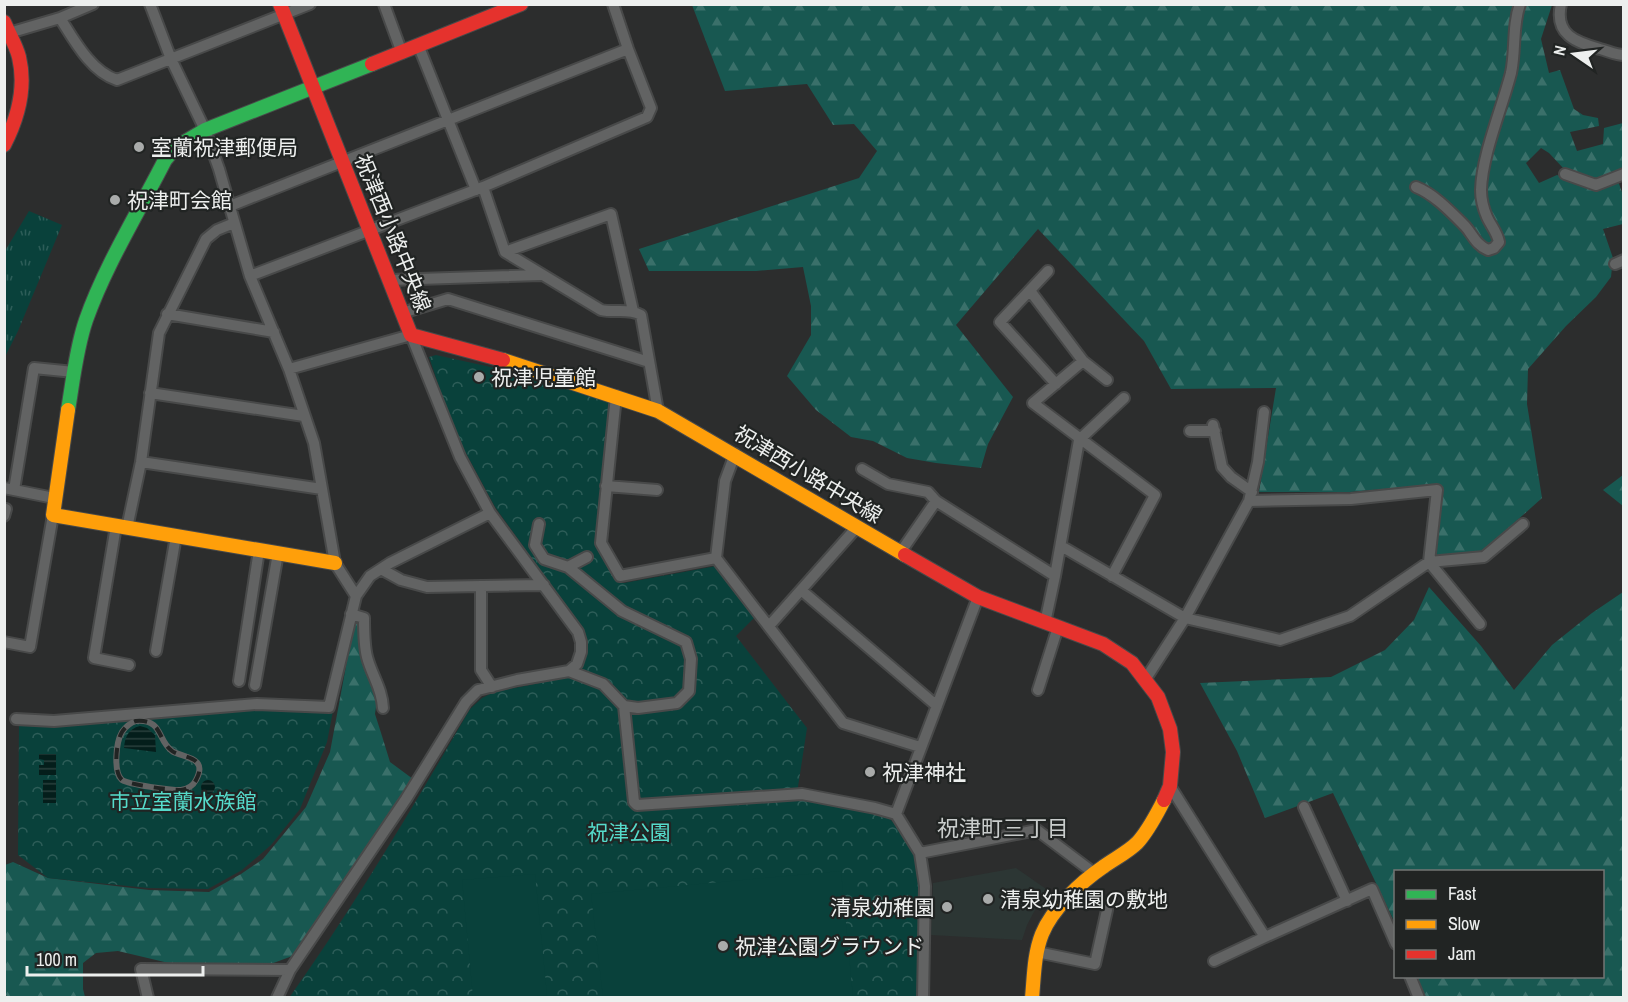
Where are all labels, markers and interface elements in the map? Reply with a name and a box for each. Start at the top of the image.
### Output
north arrow [1544,24,1604,84]
text: N [1548,43,1571,58]
place label: 室蘭祝津郵便局 [151,133,298,162]
marker: 室蘭祝津郵便局 [132,140,146,154]
street label: 祝津西小路中央線 [348,150,438,316]
place label: 祝津町会館 [127,186,232,215]
marker: 祝津町会館 [108,193,122,207]
place label: 祝津児童館 [491,363,596,392]
marker: 祝津児童館 [472,370,486,384]
street label: 祝津西小路中央線 [729,418,887,530]
place label: 祝津神社 [882,758,966,787]
marker: 祝津神社 [863,765,877,779]
park label: 市立室蘭水族館 [110,787,257,816]
district label: 祝津町三丁目 [937,813,1069,843]
park label: 祝津公園 [587,818,671,847]
legend [1394,870,1604,978]
text: Fast [1448,881,1476,906]
place label: 清泉幼稚園の敷地 [1000,885,1168,914]
marker: 清泉幼稚園の敷地 [981,892,995,906]
place label: 清泉幼稚園 [830,893,935,922]
marker: 清泉幼稚園 [940,900,954,914]
text: Slow [1448,911,1480,936]
place label: 祝津公園グラウンド [735,932,924,961]
scale bar [27,939,202,977]
marker: 祝津公園グラウンド [716,939,730,953]
text: Jam [1448,941,1476,966]
text: 100 m [36,947,77,972]

